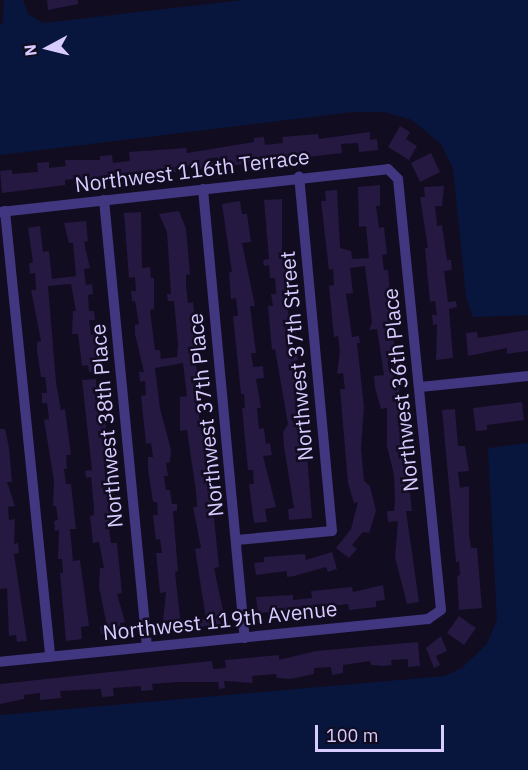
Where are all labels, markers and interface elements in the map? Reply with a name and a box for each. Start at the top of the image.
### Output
north arrow [18,18,78,78]
text: N [20,43,41,57]
street label: Northwest 116th Terrace [73,143,311,197]
street label: Northwest 37th Street [274,250,318,462]
street label: Northwest 36th Place [377,287,423,493]
street label: Northwest 37th Place [182,312,228,518]
street label: Northwest 38th Place [85,323,127,529]
street label: Northwest 119th Avenue [101,595,339,645]
scale bar [318,713,447,751]
text: 100 m [326,724,378,747]

